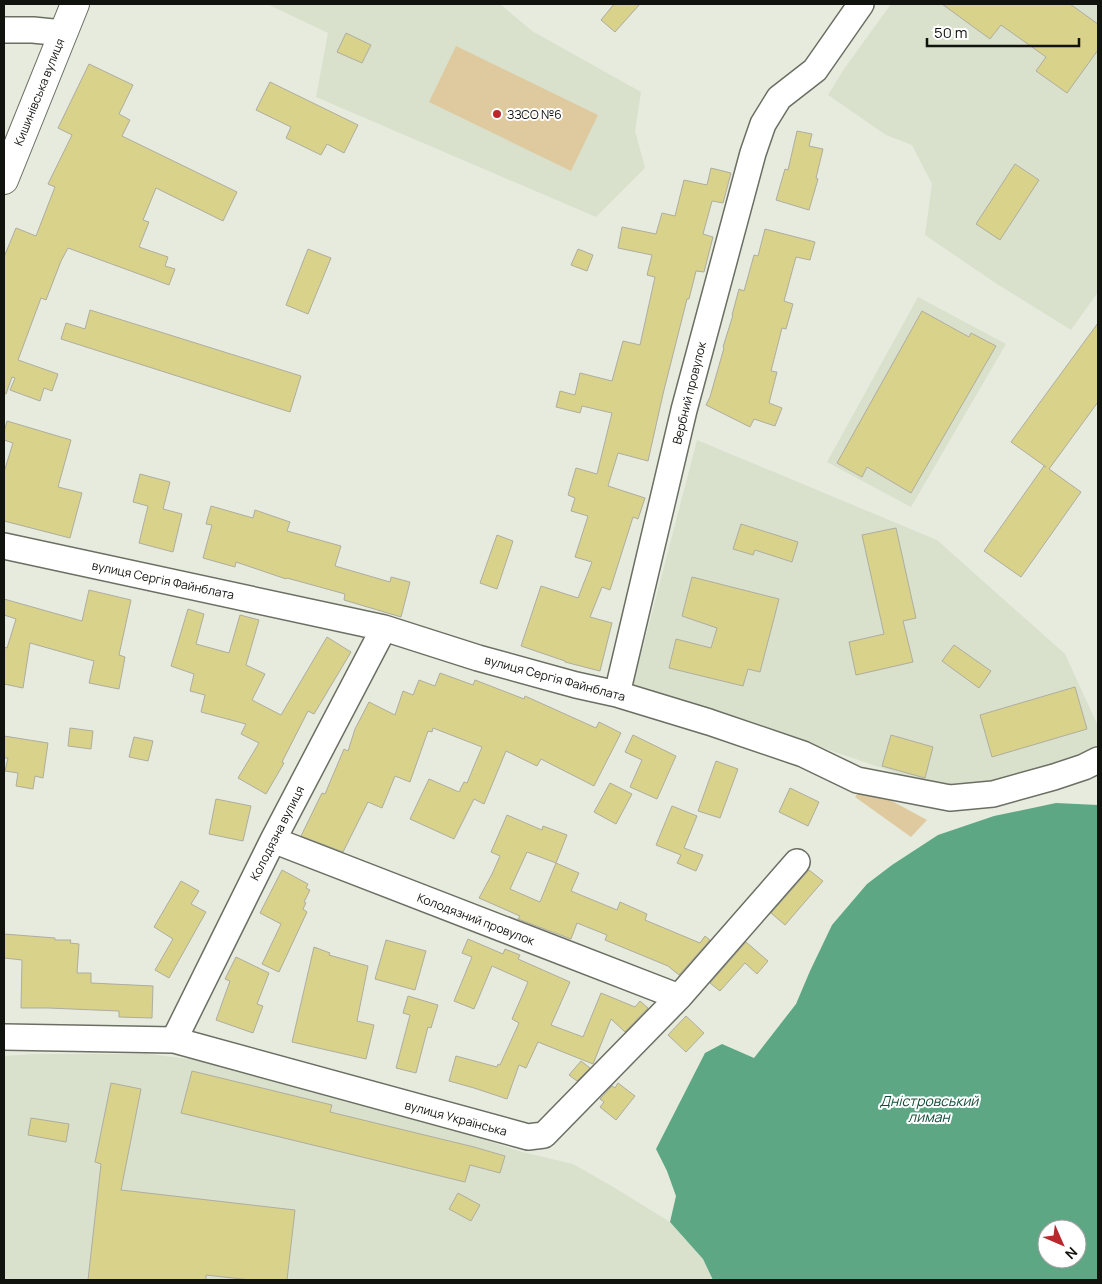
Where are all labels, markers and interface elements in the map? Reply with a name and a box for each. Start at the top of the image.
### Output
scale bar [927,15,1080,47]
text: 50 m [934,22,968,43]
street label: Кишинівська вулиця [10,36,68,148]
place label: ЗЗСО №6 [507,106,562,123]
marker: ЗЗСО №6 [491,108,503,120]
street label: Вербний провулок [668,339,710,446]
street label: вулиця Сергія Файнблата [90,557,236,603]
street label: вулиця Сергія Файнблата [483,651,627,705]
street label: Колодязна вулиця [246,783,308,883]
street label: Колодязний провулок [415,889,538,950]
water label: Дністровський лиман [880,1091,979,1126]
street label: вулиця Українська [403,1096,509,1140]
north arrow [1037,1219,1087,1269]
text: N [1061,1243,1082,1264]

